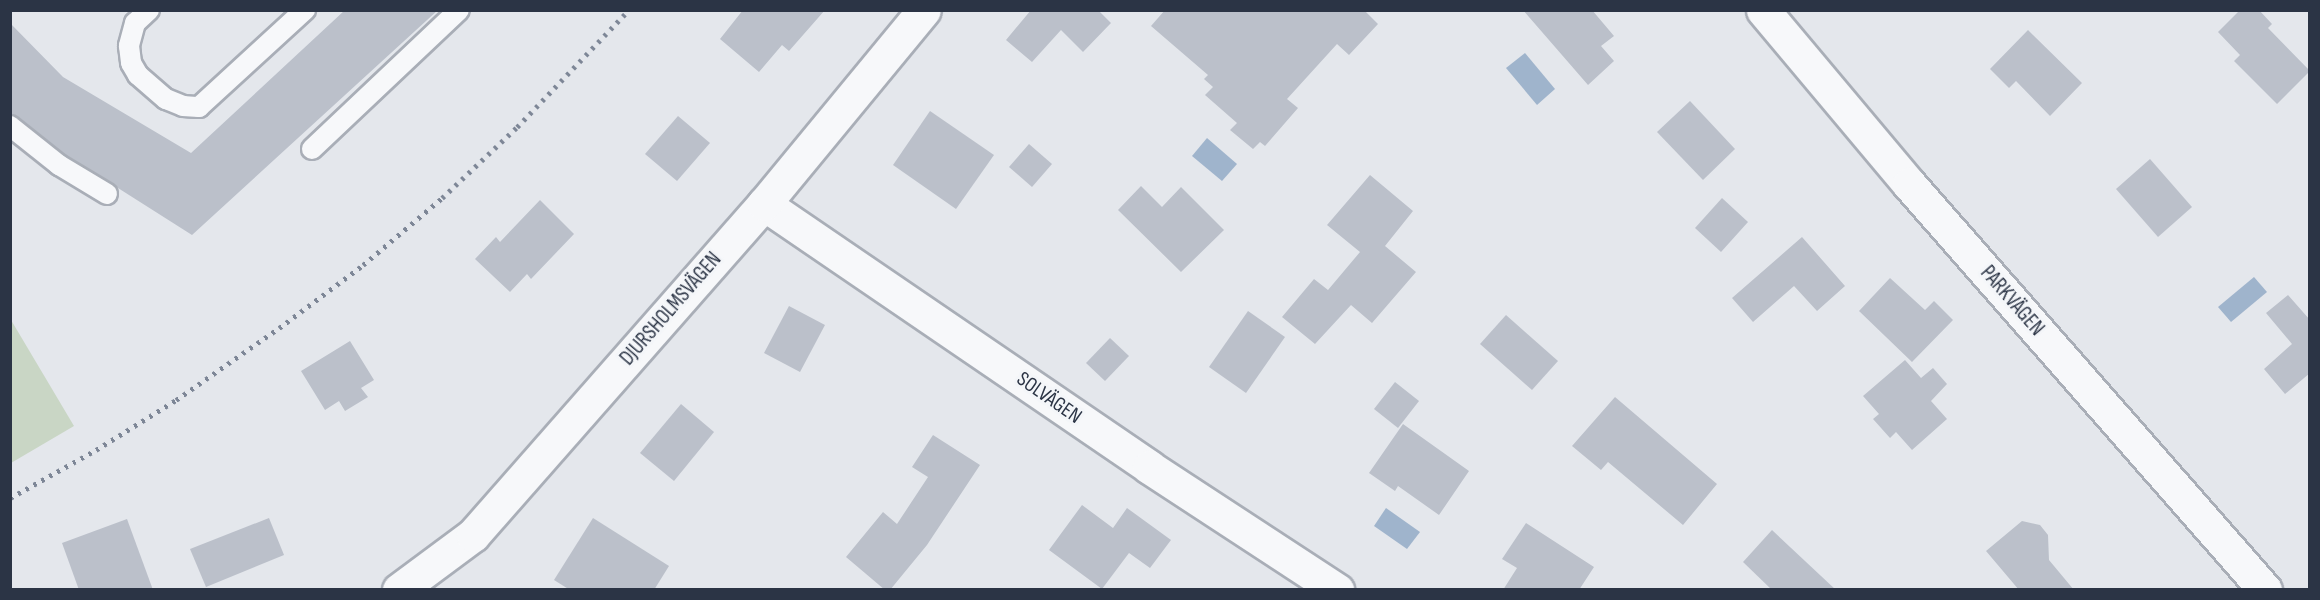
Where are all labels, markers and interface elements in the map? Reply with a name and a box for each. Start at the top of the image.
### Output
street label: DJURSHOLMSVÄGEN [615,247,727,371]
street label: PARKVÄGEN [1975,261,2049,341]
street label: SOLVÄGEN [1012,367,1086,429]

